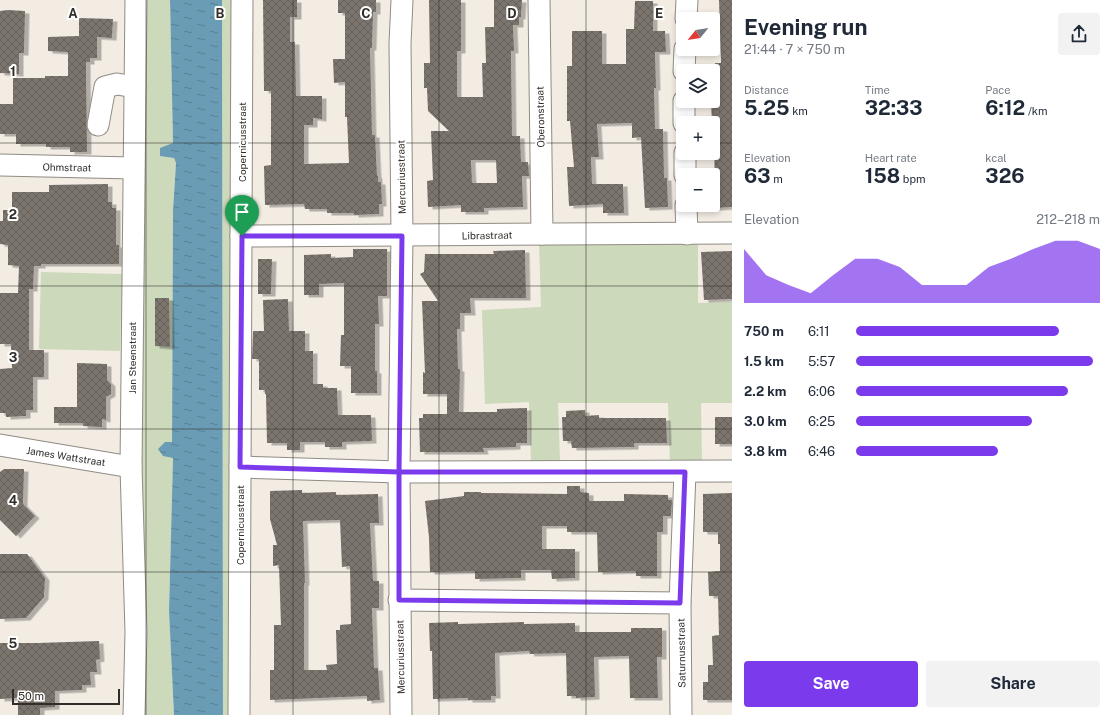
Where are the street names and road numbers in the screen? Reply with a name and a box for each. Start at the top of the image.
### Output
street label: Oberonstraat [533,86,547,148]
street label: Copernicusstraat [236,102,248,182]
street label: Mercuriusstraat [394,140,408,214]
street label: Ohmstraat [42,161,92,173]
street label: Librastraat [462,229,513,241]
street label: Jan Steenstraat [126,322,138,394]
street label: James Wattstraat [26,444,106,468]
street label: Copernicusstraat [234,485,246,565]
street label: Saturnusstraat [674,618,688,688]
street label: Mercuriusstraat [393,620,407,694]

